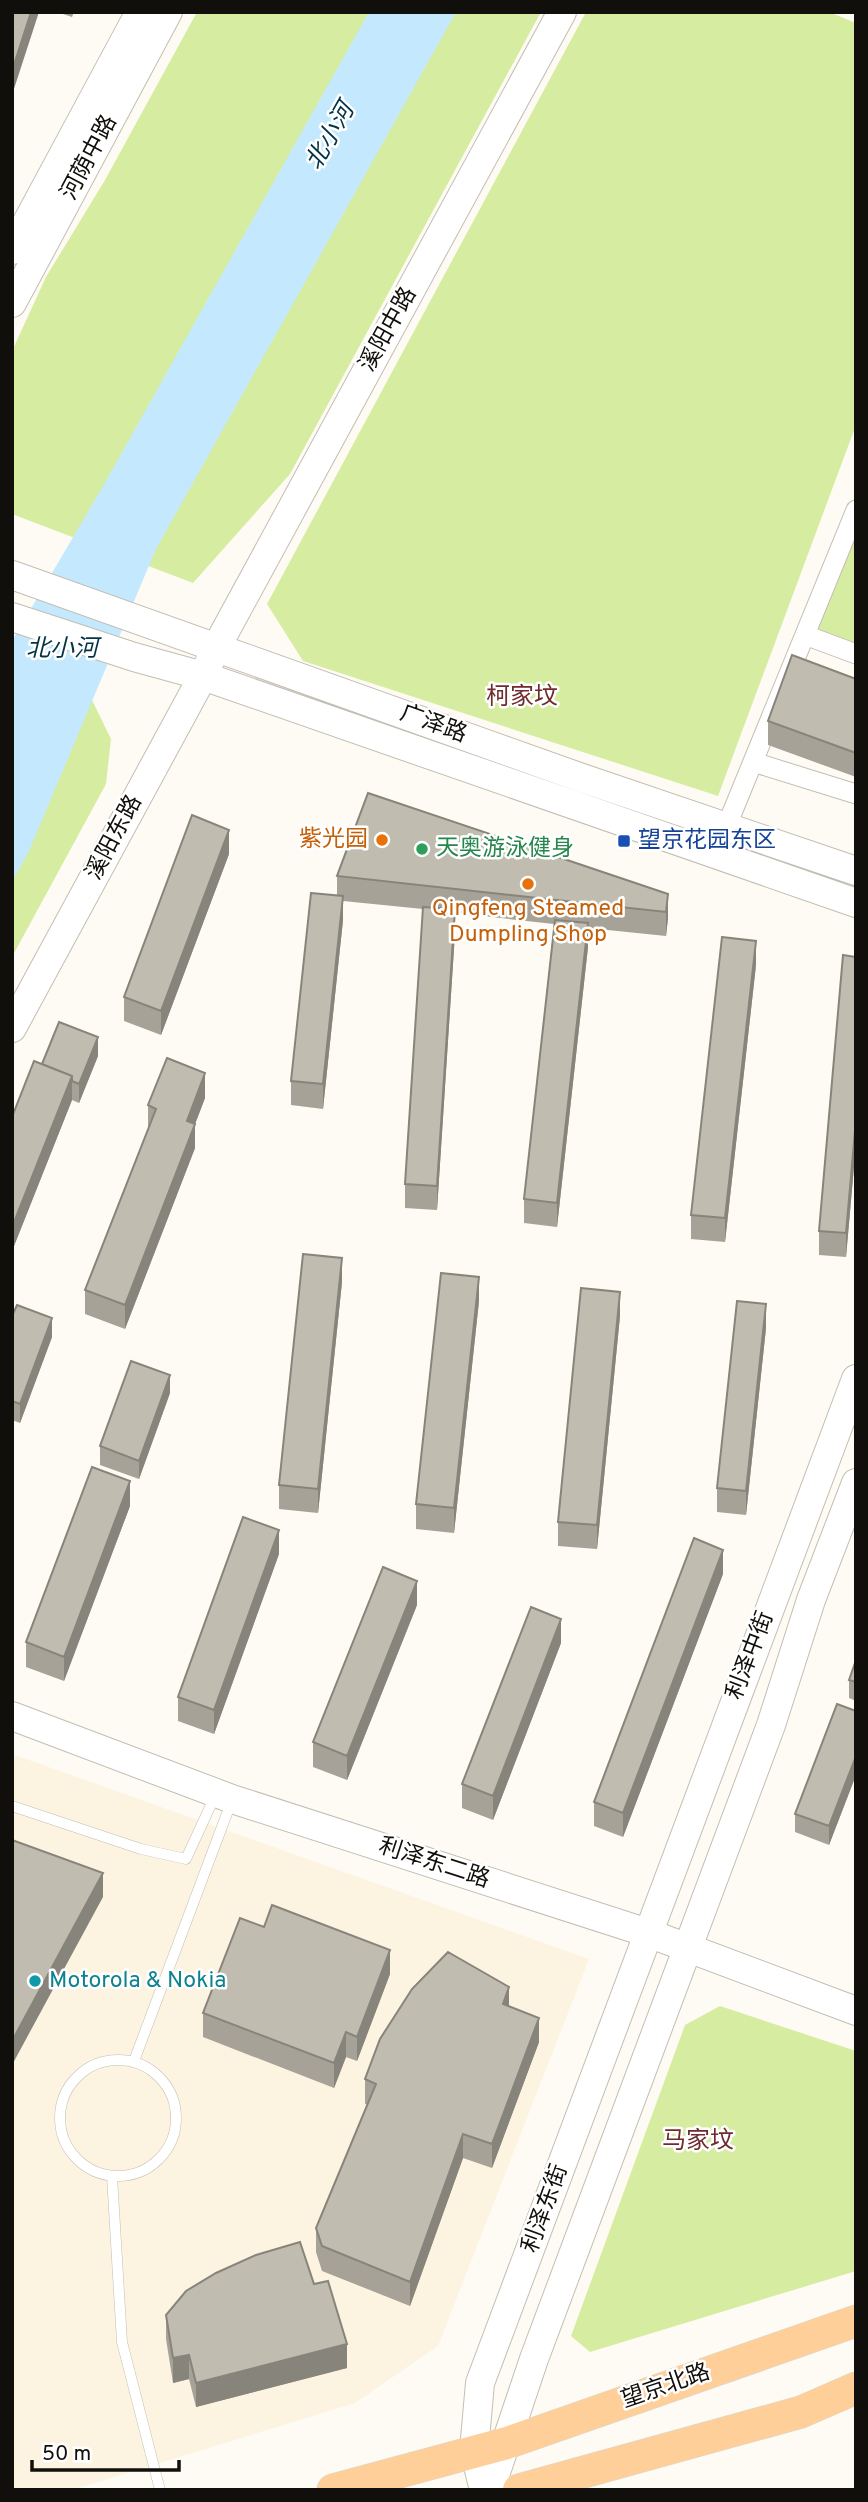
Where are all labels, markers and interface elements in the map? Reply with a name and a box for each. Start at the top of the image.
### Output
water label: 北小河 [300,95,364,176]
street label: 河荫中路 [56,111,124,205]
street label: 溪阳中路 [354,283,424,377]
water label: 北小河 [26,635,102,665]
district label: 柯家坟 [486,683,558,713]
street label: 广泽路 [396,700,470,750]
street label: 溪阳东路 [81,791,149,885]
place label: 紫光园 [299,826,368,855]
place label: 望京花园东区 [638,827,776,856]
marker: 紫光园 [374,832,390,848]
marker: 望京花园东区 [616,833,632,849]
place label: 天奥游泳健身 [436,835,574,864]
marker: 天奥游泳健身 [414,841,430,857]
marker: Qingfeng Steamed Dumpling Shop [520,876,536,892]
place label: Qingfeng Steamed Dumpling Shop [432,895,624,950]
street label: 利泽中街 [721,1608,781,1704]
street label: 利泽东二路 [375,1832,493,1896]
place label: Motorola & Nokia [49,1967,226,1996]
marker: Motorola & Nokia [27,1973,43,1989]
district label: 马家坟 [662,2127,734,2157]
street label: 利泽东街 [517,2161,575,2257]
street label: 望京北路 [618,2358,714,2416]
scale bar [32,2428,178,2472]
text: 50 m [42,2441,91,2468]

